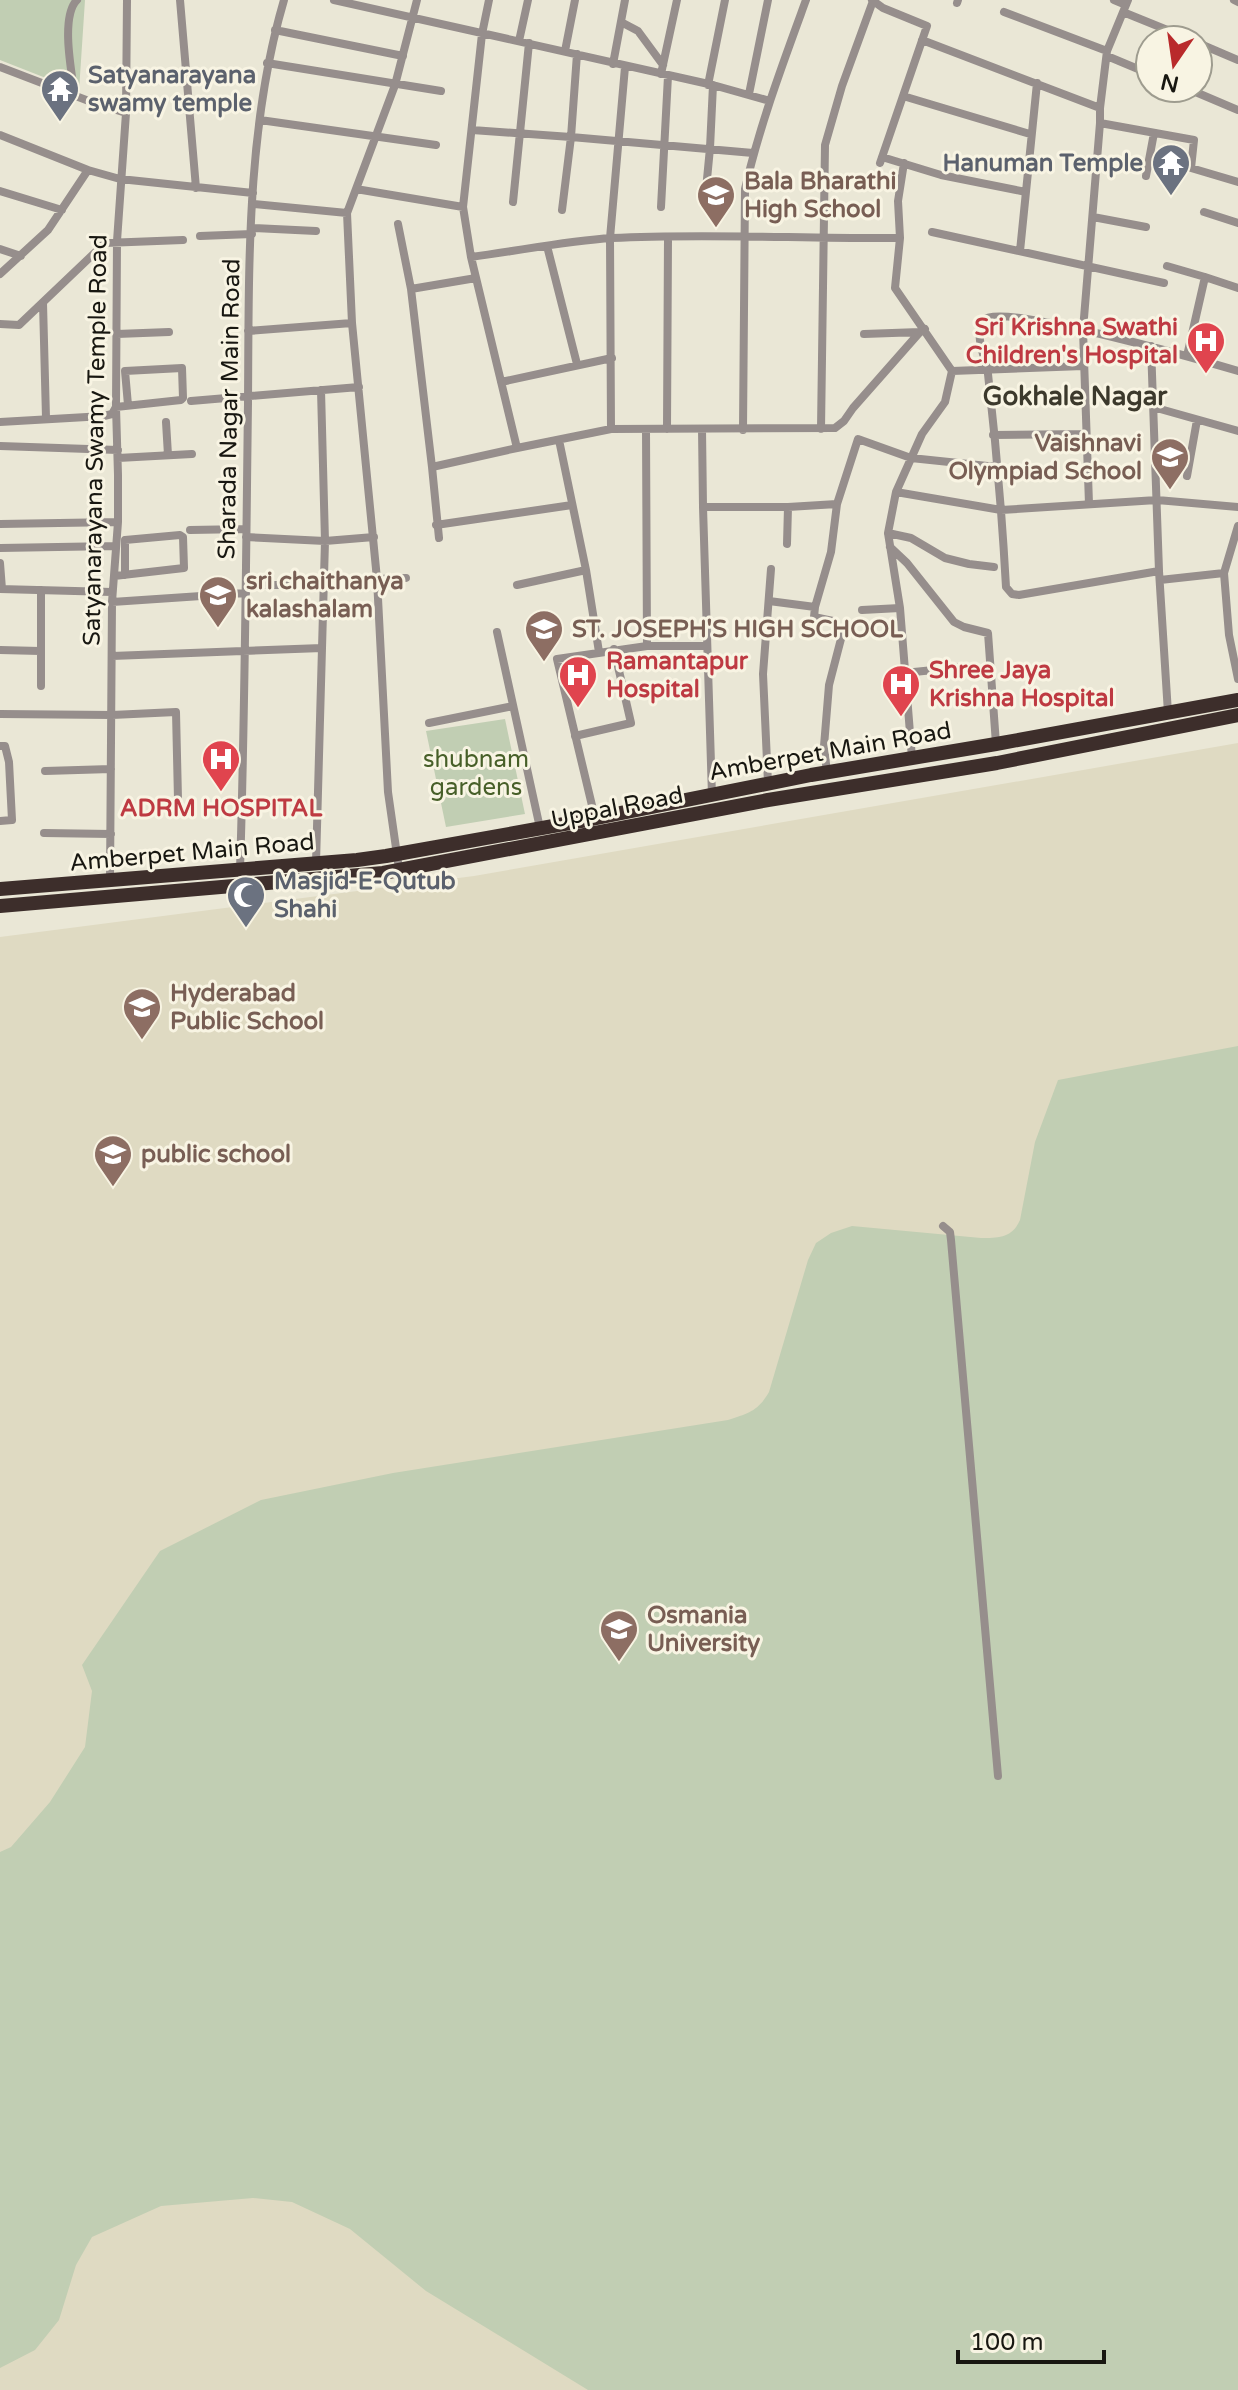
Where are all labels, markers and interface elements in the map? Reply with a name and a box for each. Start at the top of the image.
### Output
north arrow [1134,24,1214,104]
place label: Satyanarayana swamy temple [88,61,256,118]
temple icon: Satyanarayana swamy temple [39,68,81,123]
text: N [1158,68,1181,97]
temple icon: Hanuman Temple [1150,142,1192,197]
place label: Hanuman Temple [942,149,1143,178]
place label: Bala Bharathi High School [744,167,897,224]
school or university icon: Bala Bharathi High School [695,174,737,229]
street label: Satyanarayana Swamy Temple Road [77,234,114,646]
street label: Sharada Nagar Main Road [212,258,247,560]
place label: Sri Krishna Swathi Children's Hospital [966,313,1178,370]
hospital icon: Sri Krishna Swathi Children's Hospital [1185,320,1227,375]
district label: Gokhale Nagar [983,381,1168,412]
place label: Vaishnavi Olympiad School [948,429,1142,486]
school or university icon: Vaishnavi Olympiad School [1149,436,1191,491]
place label: sri chaithanya kalashalam [246,567,404,624]
school or university icon: sri chaithanya kalashalam [197,574,239,629]
school or university icon: ST. JOSEPH'S HIGH SCHOOL [523,608,565,663]
place label: ST. JOSEPH'S HIGH SCHOOL [572,615,903,644]
place label: Ramantapur Hospital [606,647,749,704]
hospital icon: Ramantapur Hospital [557,654,599,709]
place label: Shree Jaya Krishna Hospital [929,656,1114,713]
hospital icon: Shree Jaya Krishna Hospital [880,663,922,718]
street label: Amberpet Main Road [707,716,954,787]
hospital icon: ADRM HOSPITAL [200,738,242,793]
park label: shubnam gardens [423,745,529,802]
street label: Uppal Road [549,780,686,835]
place label: ADRM HOSPITAL [120,794,323,823]
street label: Amberpet Main Road [68,827,316,878]
place label: Masjid-E-Qutub Shahi [274,867,456,924]
mosque icon: Masjid-E-Qutub Shahi [225,874,267,929]
place label: Hyderabad Public School [170,979,324,1036]
school or university icon: Hyderabad Public School [121,986,163,1041]
school or university icon: public school [92,1133,134,1188]
place label: public school [141,1140,291,1169]
place label: Osmania University [647,1601,760,1658]
school or university icon: Osmania University [598,1608,640,1663]
scale bar [958,2314,1104,2364]
text: 100 m [970,2328,1044,2357]

